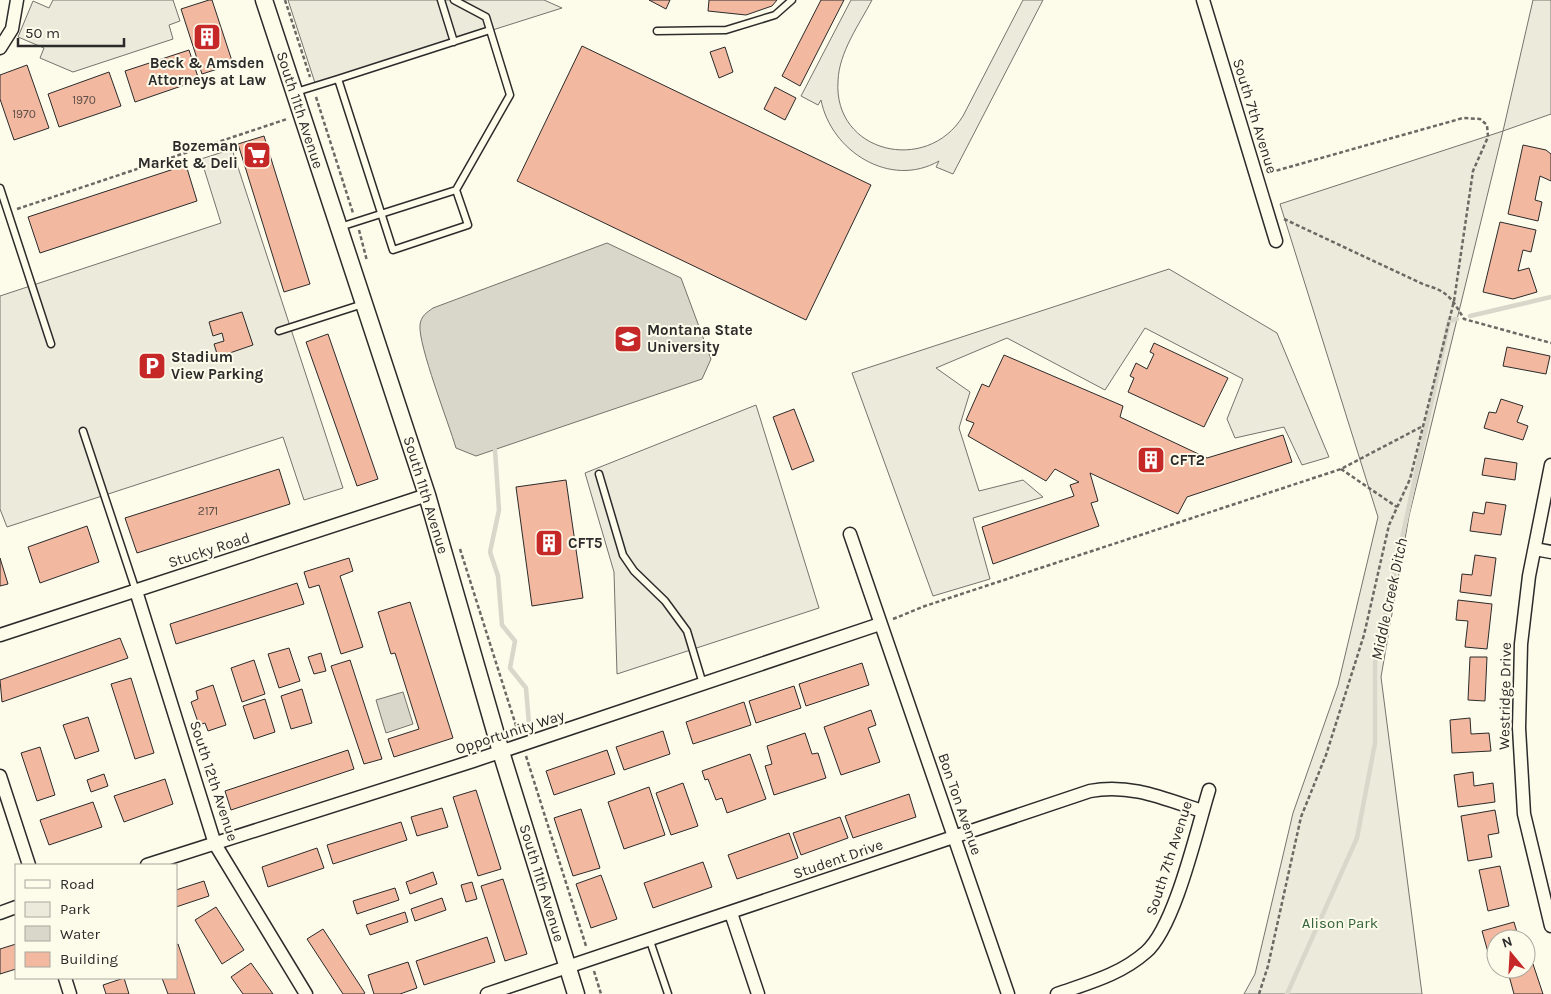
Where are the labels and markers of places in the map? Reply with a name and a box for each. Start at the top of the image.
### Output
building icon: Beck & Amsden Attorneys at Law [192,22,222,52]
place label: Beck & Amsden Attorneys at Law [148,54,267,89]
place label: Bozeman Market & Deli [138,137,238,172]
supermarket icon: Bozeman Market & Deli [242,140,272,170]
place label: Montana State University [647,321,753,356]
school or university icon: Montana State University [613,324,643,354]
place label: Stadium View Parking [171,348,264,383]
parking icon: Stadium View Parking [137,351,167,381]
building icon: CFT2 [1136,445,1166,475]
place label: CFT2 [1170,451,1205,469]
building icon: CFT5 [534,528,564,558]
place label: CFT5 [568,534,603,552]

